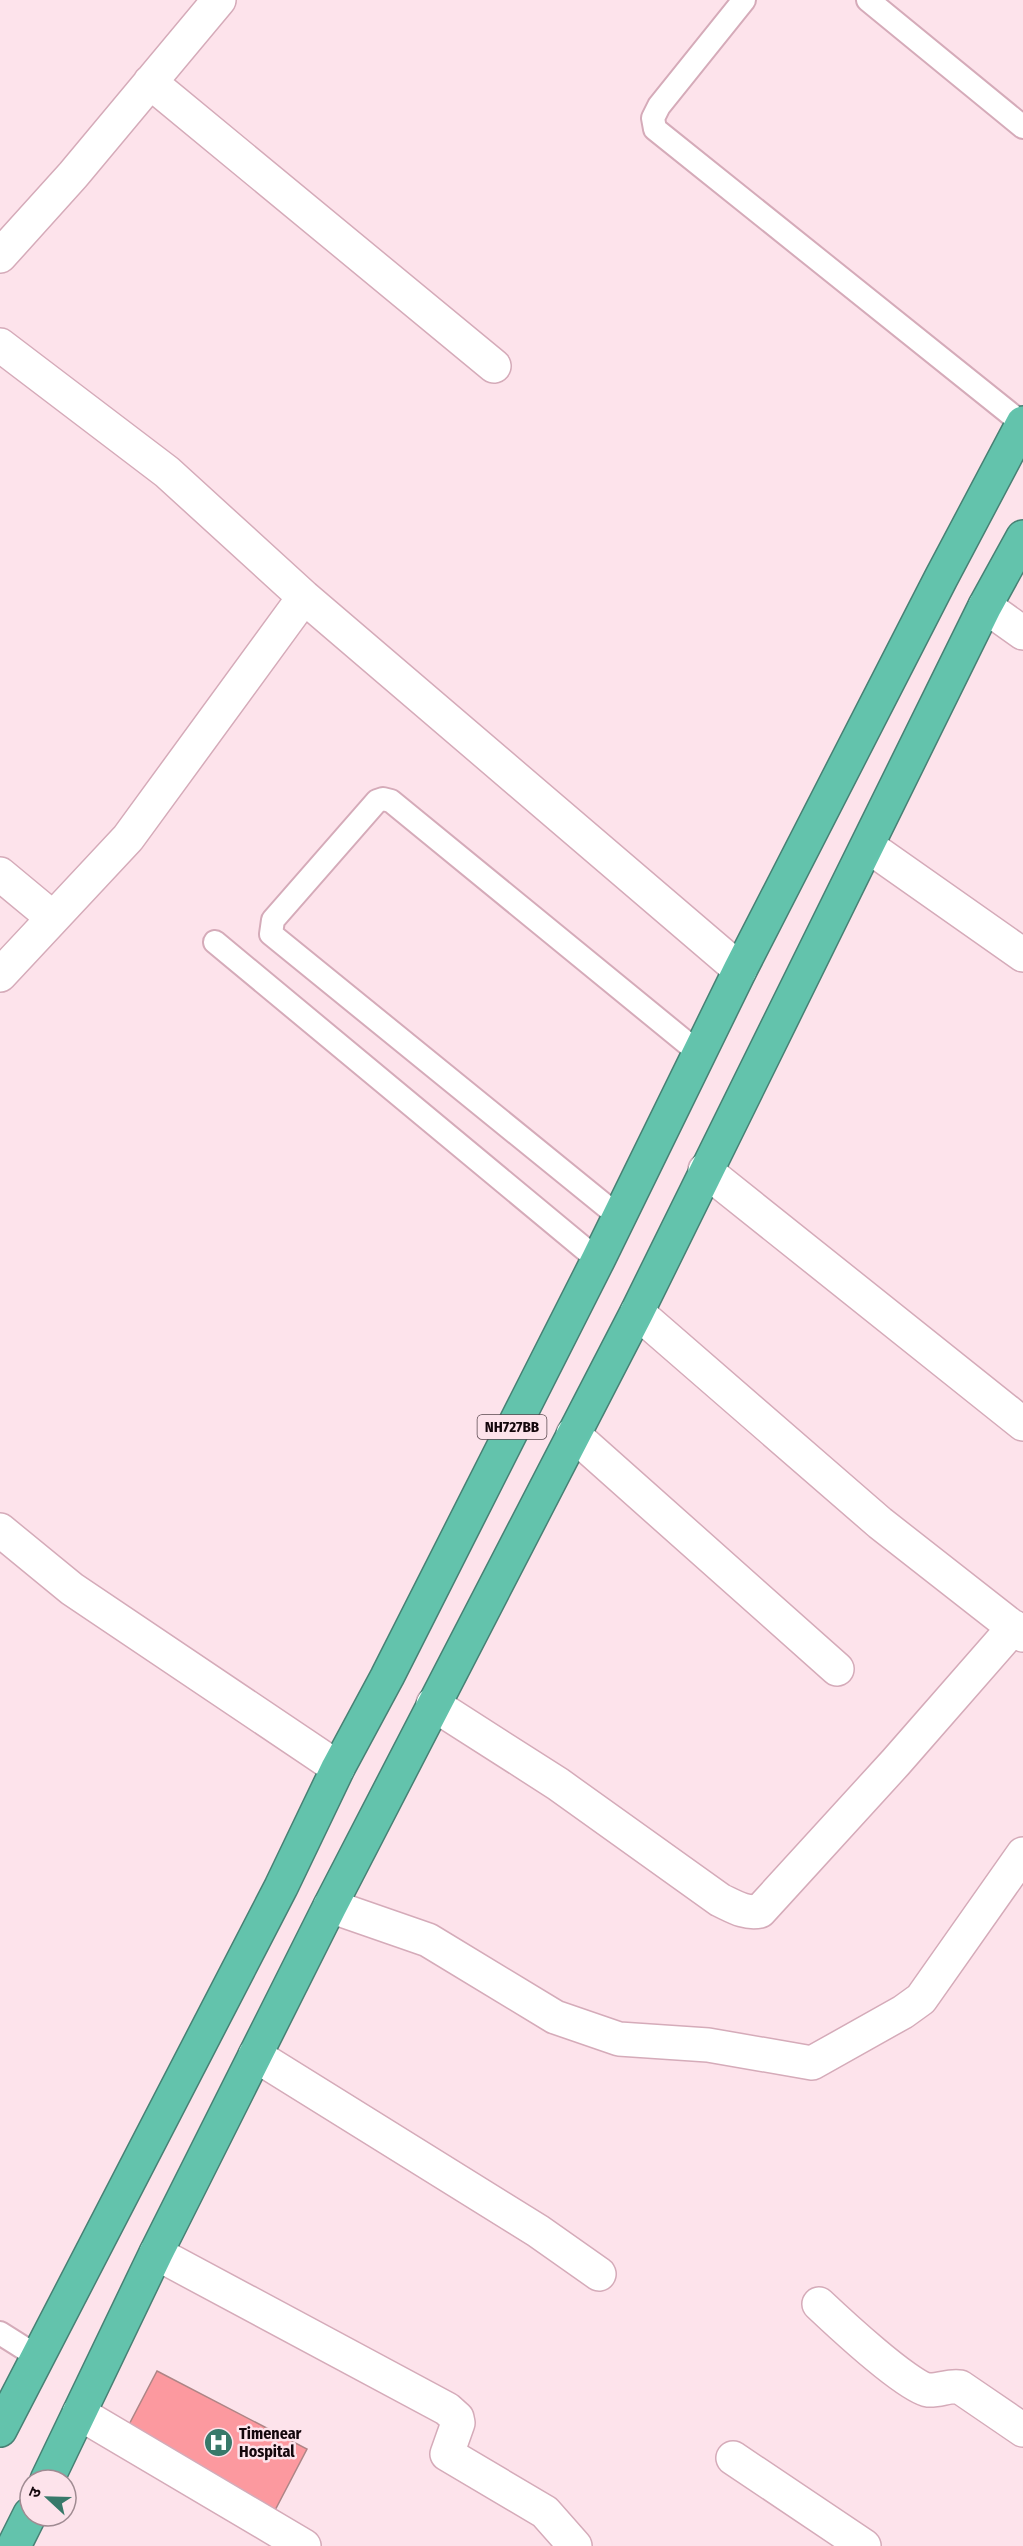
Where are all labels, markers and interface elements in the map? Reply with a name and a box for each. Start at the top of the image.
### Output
road number: NH727BB [478,1415,546,1439]
place label: Timenear Hospital [239,2424,302,2461]
hospital icon: Timenear Hospital [202,2426,234,2458]
north arrow [18,2468,78,2528]
text: उ [24,2484,45,2500]

